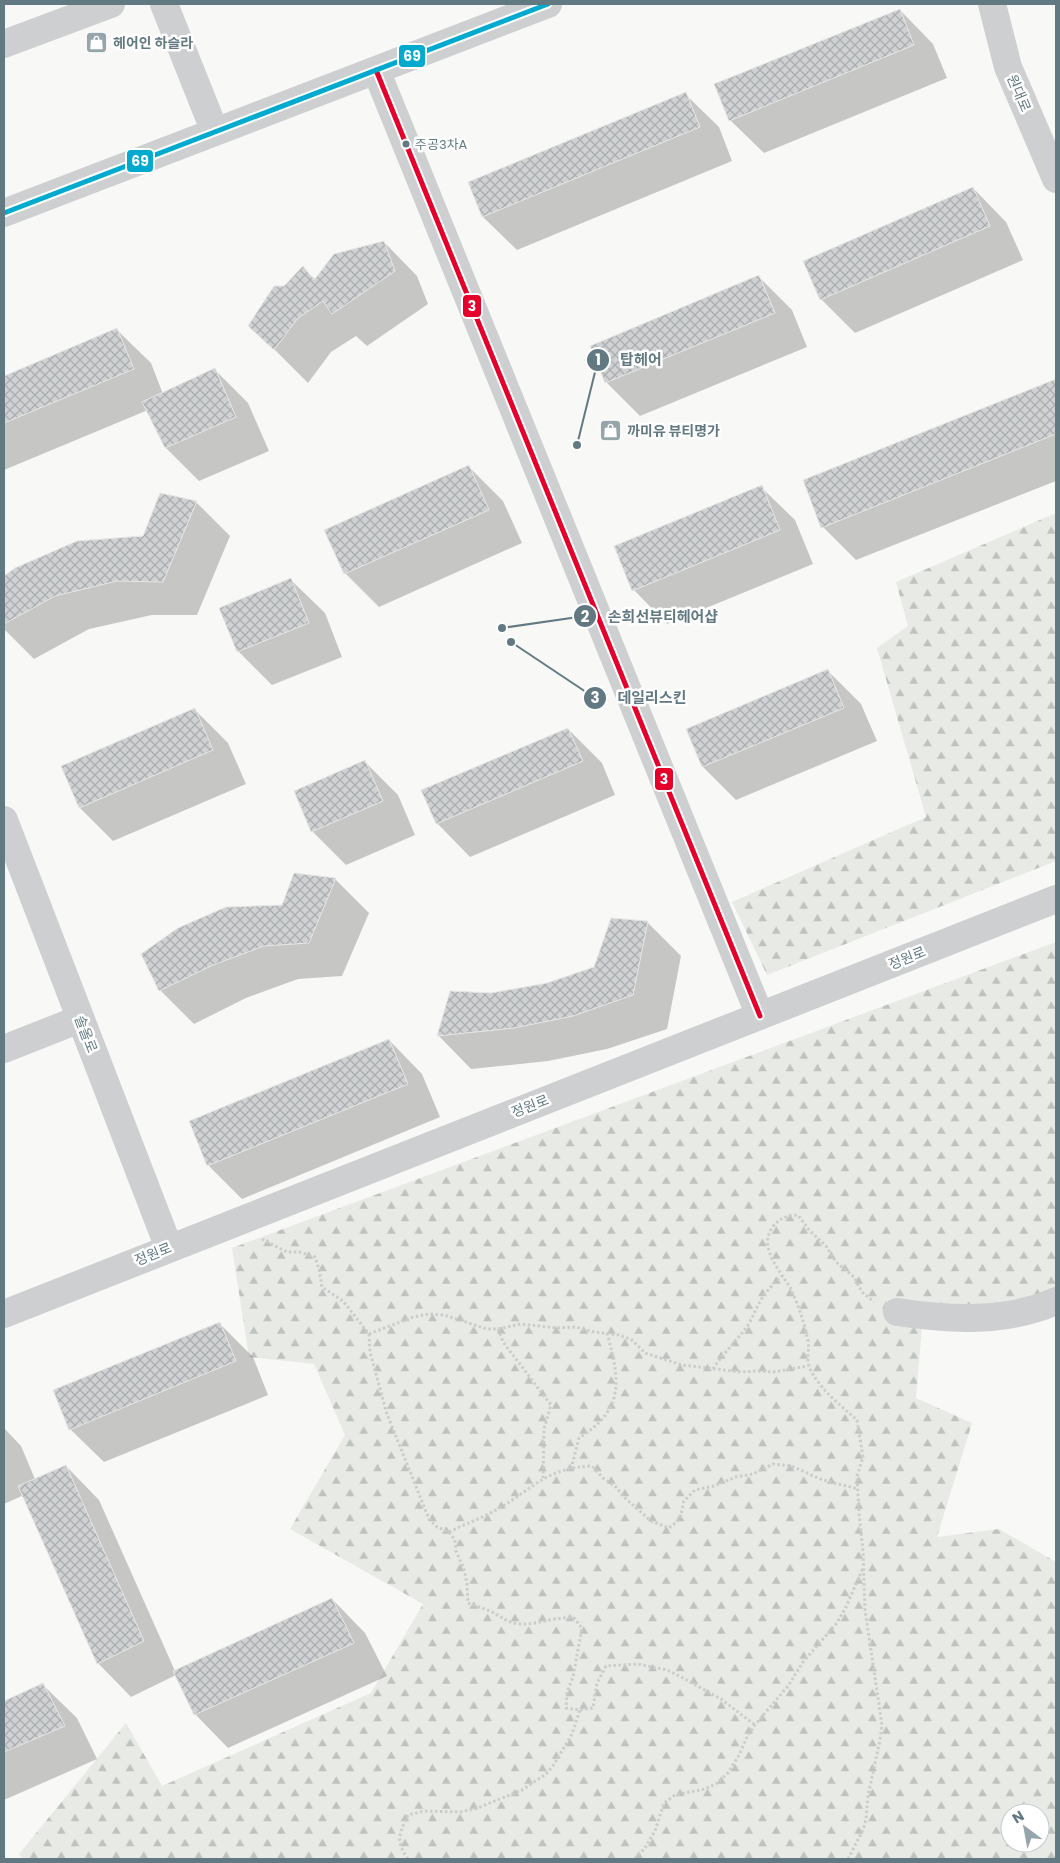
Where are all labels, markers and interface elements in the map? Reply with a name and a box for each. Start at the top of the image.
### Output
shop icon: 헤어인 하슬라 [85,31,109,55]
place label: 헤어인 하슬라 [113,33,193,53]
line badge: 69 [398,44,426,68]
text: 69 [403,46,421,66]
street label: 원대로 [1002,71,1036,115]
place label: 주공3차A [415,135,468,154]
marker: 주공3차A [401,139,411,149]
line badge: 69 [126,149,154,173]
text: 69 [131,151,149,171]
line badge: 3 [462,294,482,318]
text: 3 [468,296,476,316]
callout: 탑헤어 [585,345,672,375]
text: 1 [595,349,601,370]
text: 탑헤어 [620,349,662,370]
shop icon: 까미유 뷰티명가 [599,419,623,443]
place label: 까미유 뷰티명가 [627,421,720,441]
callout: 손희선뷰티헤어샵 [573,601,728,631]
text: 2 [581,606,590,627]
text: 손희선뷰티헤어샵 [608,606,718,627]
callout: 데일리스킨 [582,683,696,713]
text: 3 [590,687,600,708]
text: 데일리스킨 [617,687,687,708]
line badge: 3 [654,767,674,791]
text: 3 [660,769,668,789]
street label: 정원로 [885,941,929,975]
street label: 솔올로 [70,1012,102,1056]
street label: 정원로 [508,1090,552,1122]
street label: 정원로 [131,1237,175,1271]
north arrow [1000,1803,1050,1853]
text: N [1008,1806,1028,1828]

